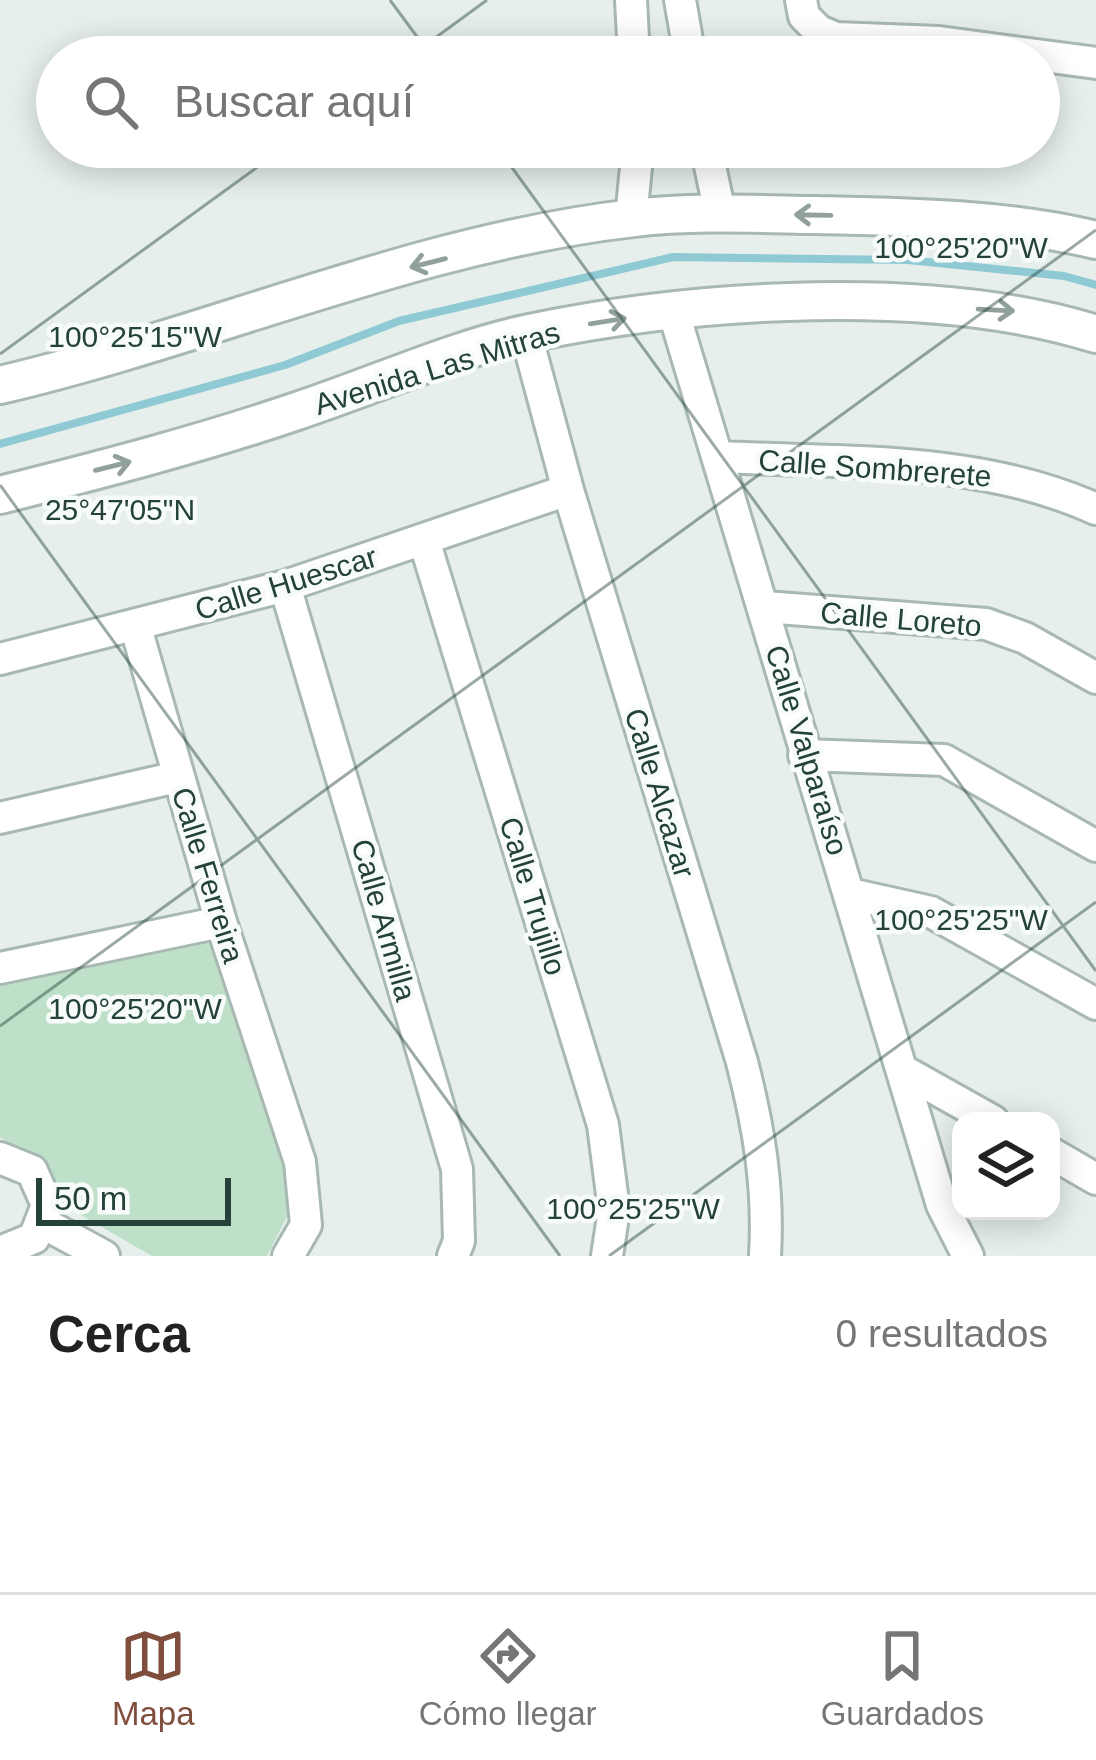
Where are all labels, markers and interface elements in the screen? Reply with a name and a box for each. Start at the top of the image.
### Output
search box [36,36,1060,168]
icon: search [78,69,144,135]
text: Buscar aquí [174,76,414,127]
one-way arrow [794,204,833,226]
text: 100°25'20"W [874,231,1048,264]
one-way arrow [410,253,448,275]
one-way arrow [976,299,1015,322]
one-way arrow [587,308,626,331]
street label: Avenida Las Mitras [310,315,564,421]
text: 100°25'15"W [48,320,222,353]
street label: Calle Sombrerete [757,443,993,493]
one-way arrow [94,454,132,476]
text: 25°47'05"N [45,493,195,526]
street label: Calle Huescar [191,540,381,626]
street label: Calle Loreto [819,596,983,642]
street label: Calle Valparaíso [759,641,855,859]
street label: Calle Alcazar [619,704,701,882]
street label: Calle Ferreira [166,783,250,967]
street label: Calle Trujillo [493,813,573,979]
street label: Calle Armilla [345,835,423,1005]
text: 100°25'25"W [874,903,1048,936]
text: 100°25'20"W [48,992,222,1025]
map controls [952,1112,1060,1220]
button: layers [952,1112,1060,1220]
scale bar [36,1172,231,1225]
text: 50 m [54,1180,127,1217]
text: 100°25'25"W [546,1192,720,1225]
text: Cerca [48,1306,190,1363]
text: 0 resultados [836,1312,1048,1355]
tab: Mapa [112,1623,195,1733]
tab: Cómo llegar [419,1623,597,1733]
tab: Guardados [821,1623,984,1733]

